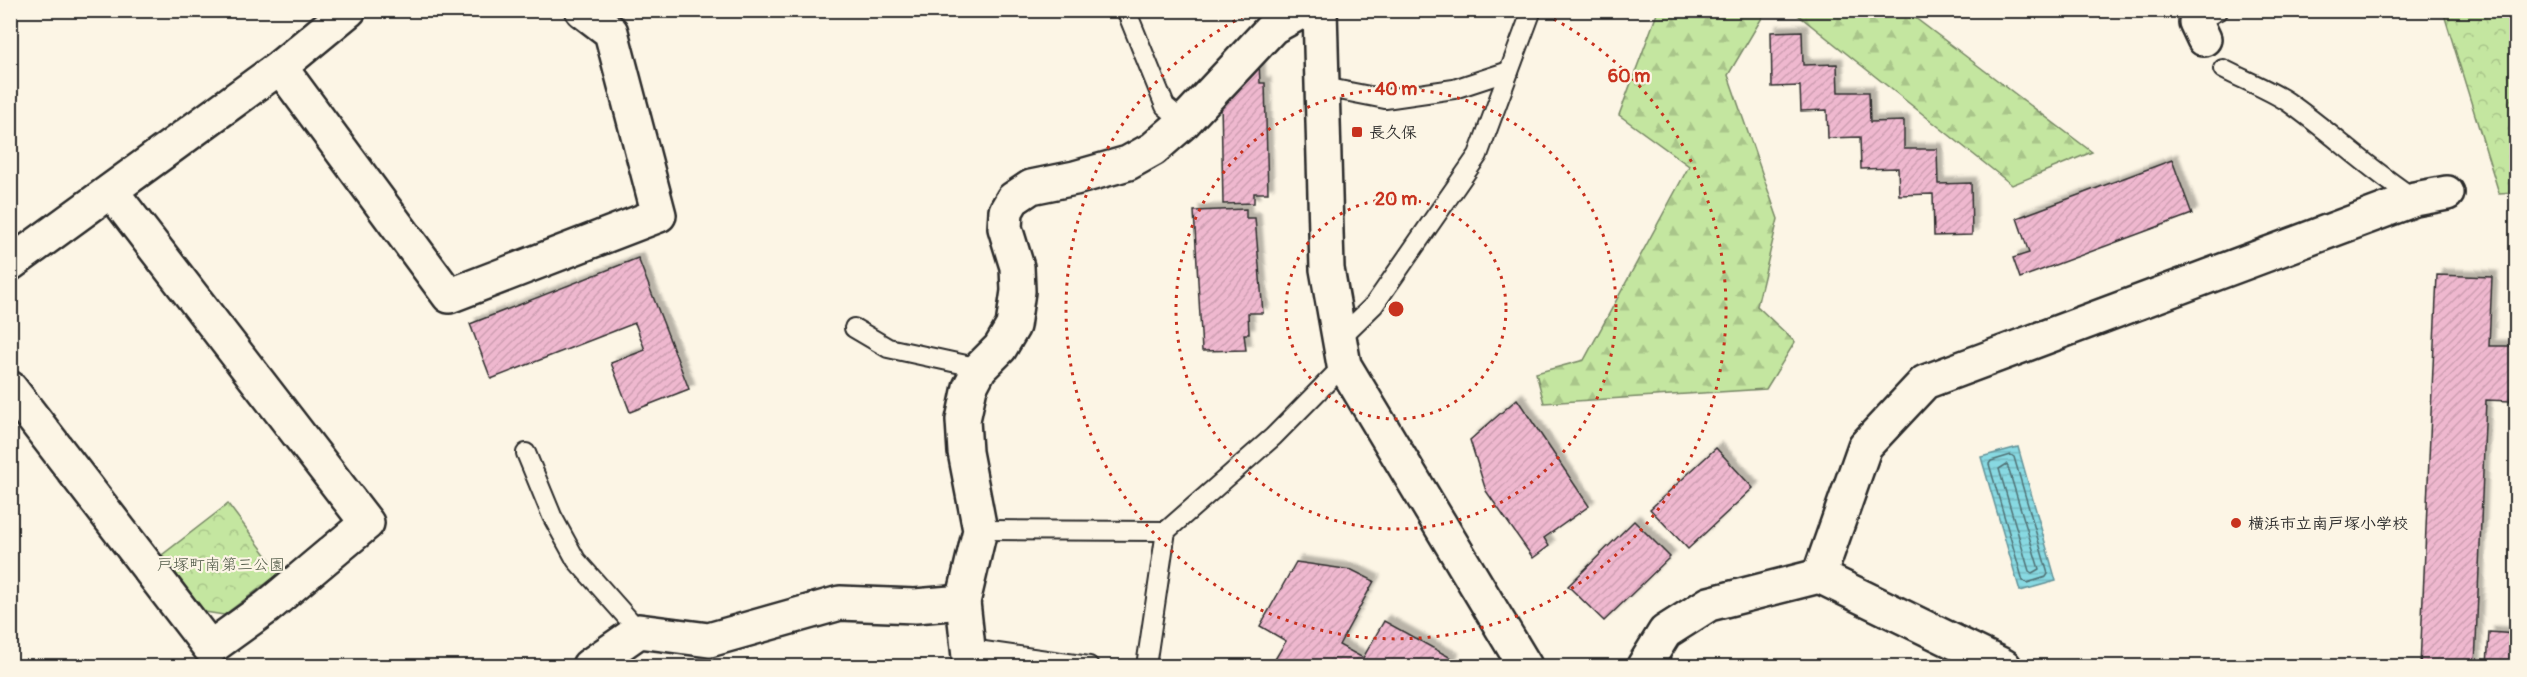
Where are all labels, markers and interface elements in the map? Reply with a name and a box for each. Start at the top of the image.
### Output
text: 60 m [1608,65,1650,88]
text: 40 m [1375,78,1417,101]
place label: 長久保 [1369,123,1417,143]
marker: 長久保 [1350,125,1364,139]
text: 20 m [1375,188,1417,211]
centre of rings [1386,299,1406,319]
place label: 横浜市立南戸塚小学校 [2248,514,2408,534]
marker: 横浜市立南戸塚小学校 [2229,516,2243,530]
park label: 戸塚町南第三公園 [157,555,285,575]

